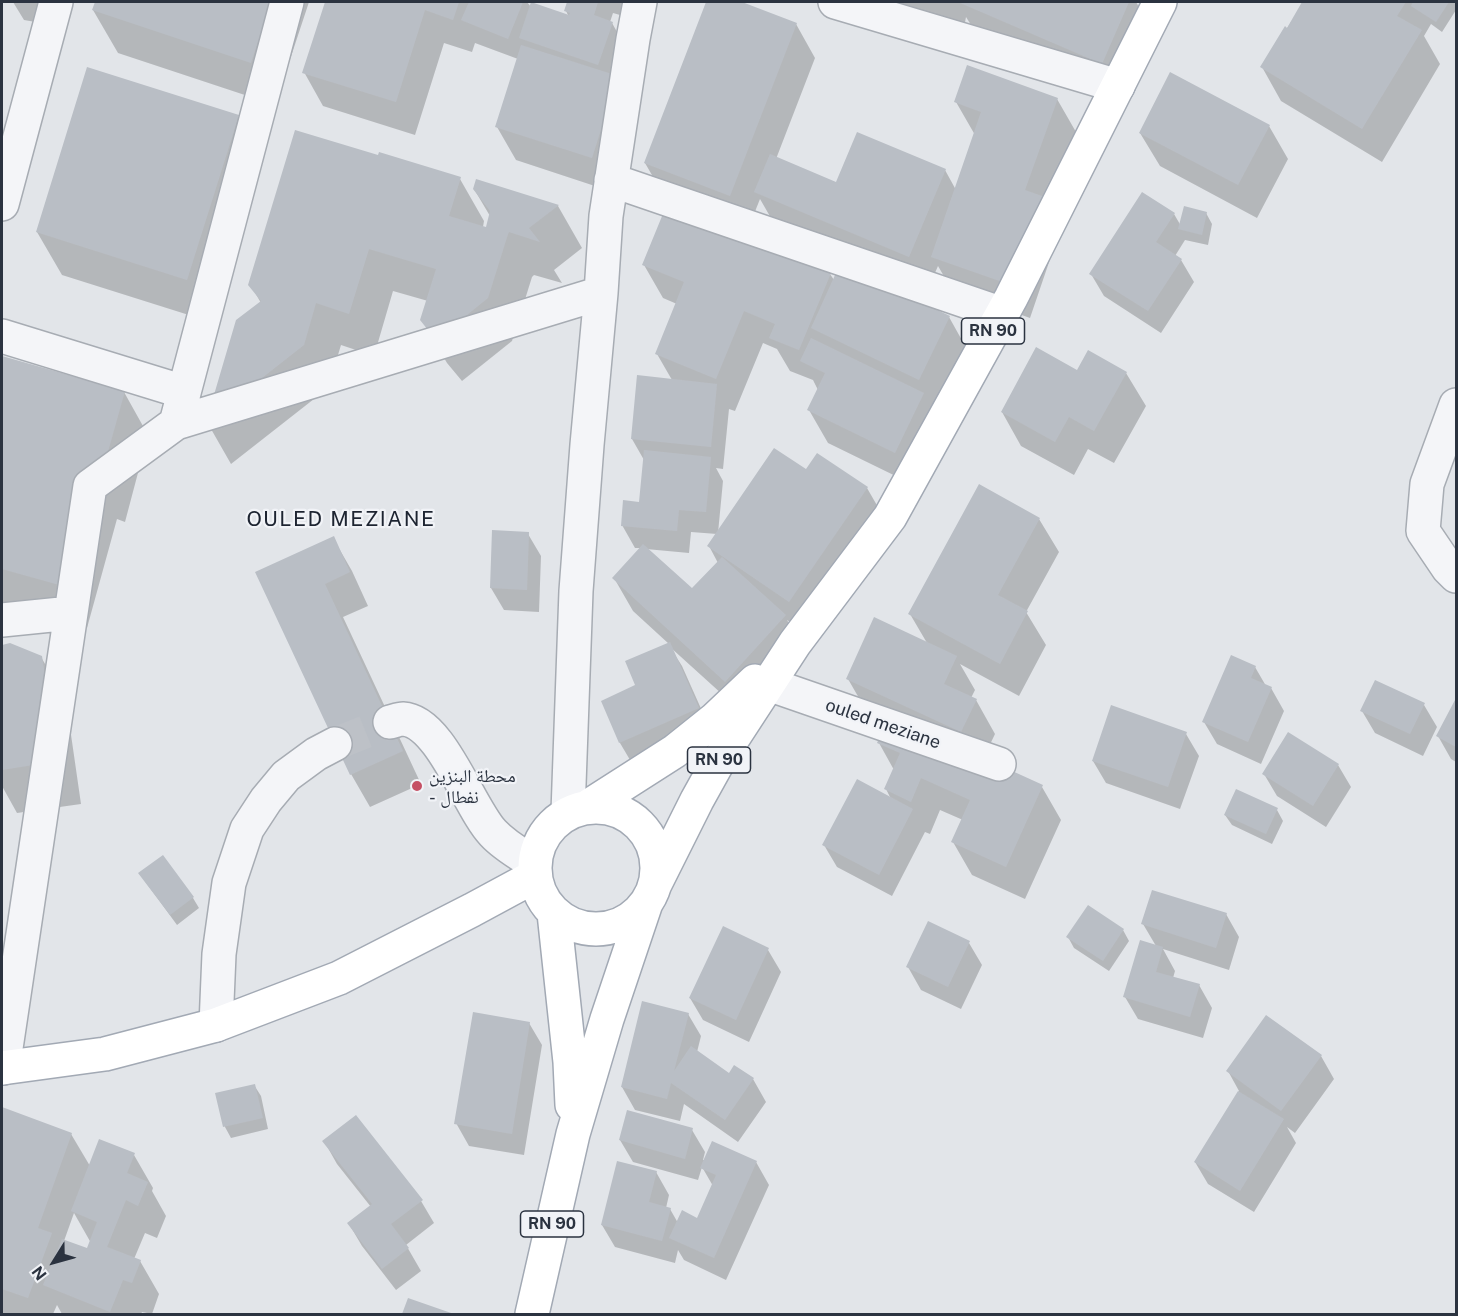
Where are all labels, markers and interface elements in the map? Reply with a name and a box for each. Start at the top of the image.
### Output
road number: RN 90 [962,318,1024,344]
district label: OULED MEZIANE [247,507,435,533]
street label: ouled meziane [823,694,943,754]
road number: RN 90 [688,747,750,773]
place label: محطة البنزين - نفطال [429,765,516,808]
marker: محطة البنزين - نفطال [410,779,424,793]
road number: RN 90 [520,1211,584,1237]
north arrow [24,1232,84,1292]
text: N [28,1262,51,1284]

